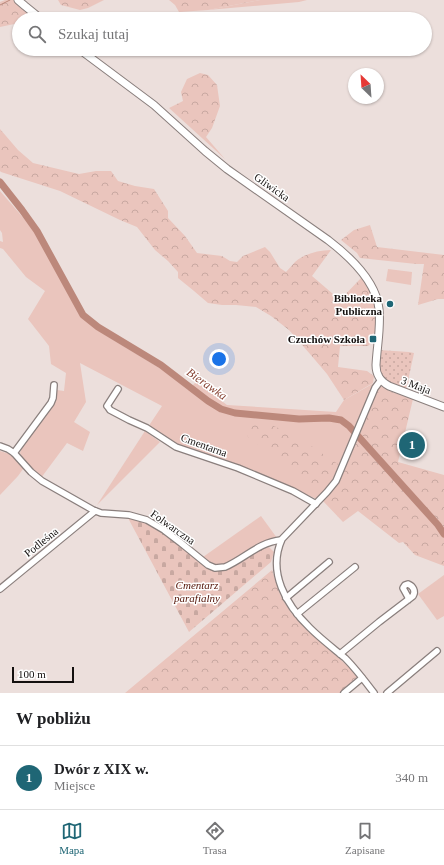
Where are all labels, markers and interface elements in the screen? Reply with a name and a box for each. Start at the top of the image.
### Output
search box [12,12,432,56]
icon: search [26,23,48,45]
text: Szukaj tutaj [58,26,129,42]
north arrow [348,68,384,104]
street label: Gliwicka [252,171,292,204]
place label: Biblioteka Publiczna [334,292,382,317]
marker: Biblioteka Publiczna [385,299,395,309]
place label: Czuchów Szkoła [288,333,365,345]
marker: Czuchów Szkoła [368,334,378,344]
your location [209,349,229,369]
water label: Bierawka [184,365,230,403]
street label: 3 Maja [399,374,433,396]
pin: 1 [399,430,425,460]
street label: Cmentarna [179,431,229,459]
street label: Folwarczna [149,507,198,547]
street label: Podleśna [22,525,60,559]
park label: Cmentarz parafialny [173,579,220,604]
scale bar [12,665,74,684]
text: 100 m [18,668,46,680]
text: W pobliżu [16,709,91,728]
text: Dwór z XIX w. [54,761,149,777]
text: 1 [26,770,32,785]
text: 340 m [395,770,428,785]
text: Miejsce [54,778,95,793]
tab: Mapa [59,820,84,856]
tab: Trasa [203,820,227,856]
tab: Zapisane [345,820,385,856]

